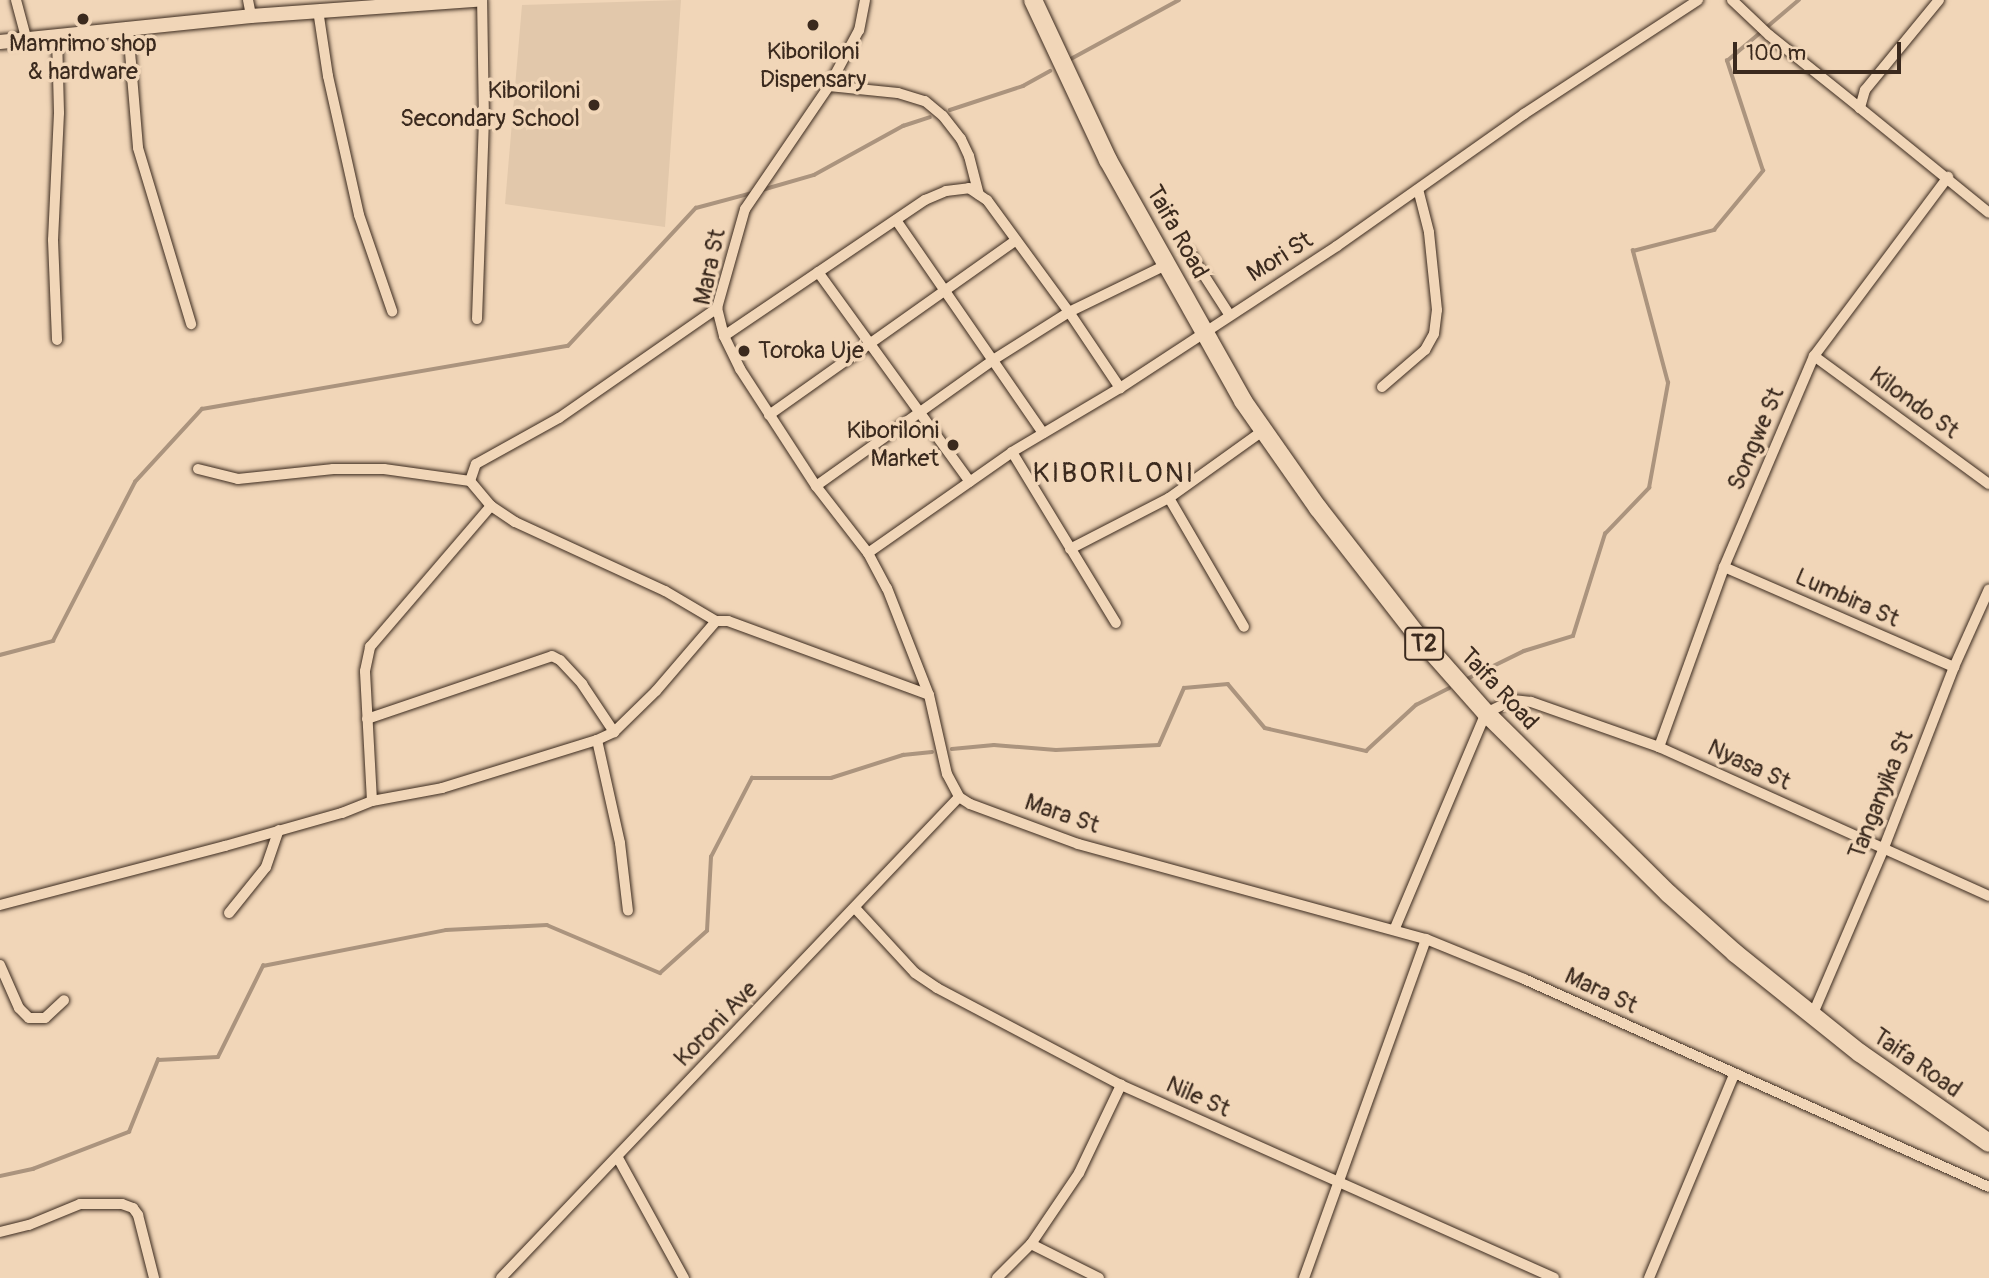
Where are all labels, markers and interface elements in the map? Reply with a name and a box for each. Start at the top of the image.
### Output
marker: Mamrimo shop & hardware [75,11,91,27]
marker: Kiboriloni Dispensary [803,15,823,35]
scale bar [1737,28,1905,72]
place label: Mamrimo shop & hardware [9,30,157,86]
place label: Kiboriloni Dispensary [760,38,866,94]
text: 100 m [1746,40,1806,67]
place label: Kiboriloni Secondary School [400,77,580,133]
marker: Kiboriloni Secondary School [586,97,602,113]
street label: Taifa Road [1140,180,1214,284]
street label: Mara St [688,226,732,308]
street label: Mori St [1242,226,1318,288]
place label: Toroka Uje [758,337,864,365]
marker: Toroka Uje [736,343,752,359]
street label: Kilondo St [1864,361,1964,445]
street label: Songwe St [1721,383,1791,495]
place label: Kiboriloni Market [847,417,939,473]
marker: Kiboriloni Market [945,437,961,453]
district label: KIBORILONI [1034,457,1194,491]
street label: Lumbira St [1791,562,1903,634]
road number: T2 [1403,624,1445,664]
street label: Taifa Road [1454,642,1544,736]
street label: Tanganyika St [1842,727,1920,863]
street label: Nyasa St [1703,733,1795,797]
street label: Mara St [1021,788,1103,840]
street label: Mara St [1560,962,1642,1020]
street label: Koroni Ave [668,975,764,1073]
street label: Taifa Road [1867,1022,1967,1104]
street label: Nile St [1162,1070,1234,1124]

